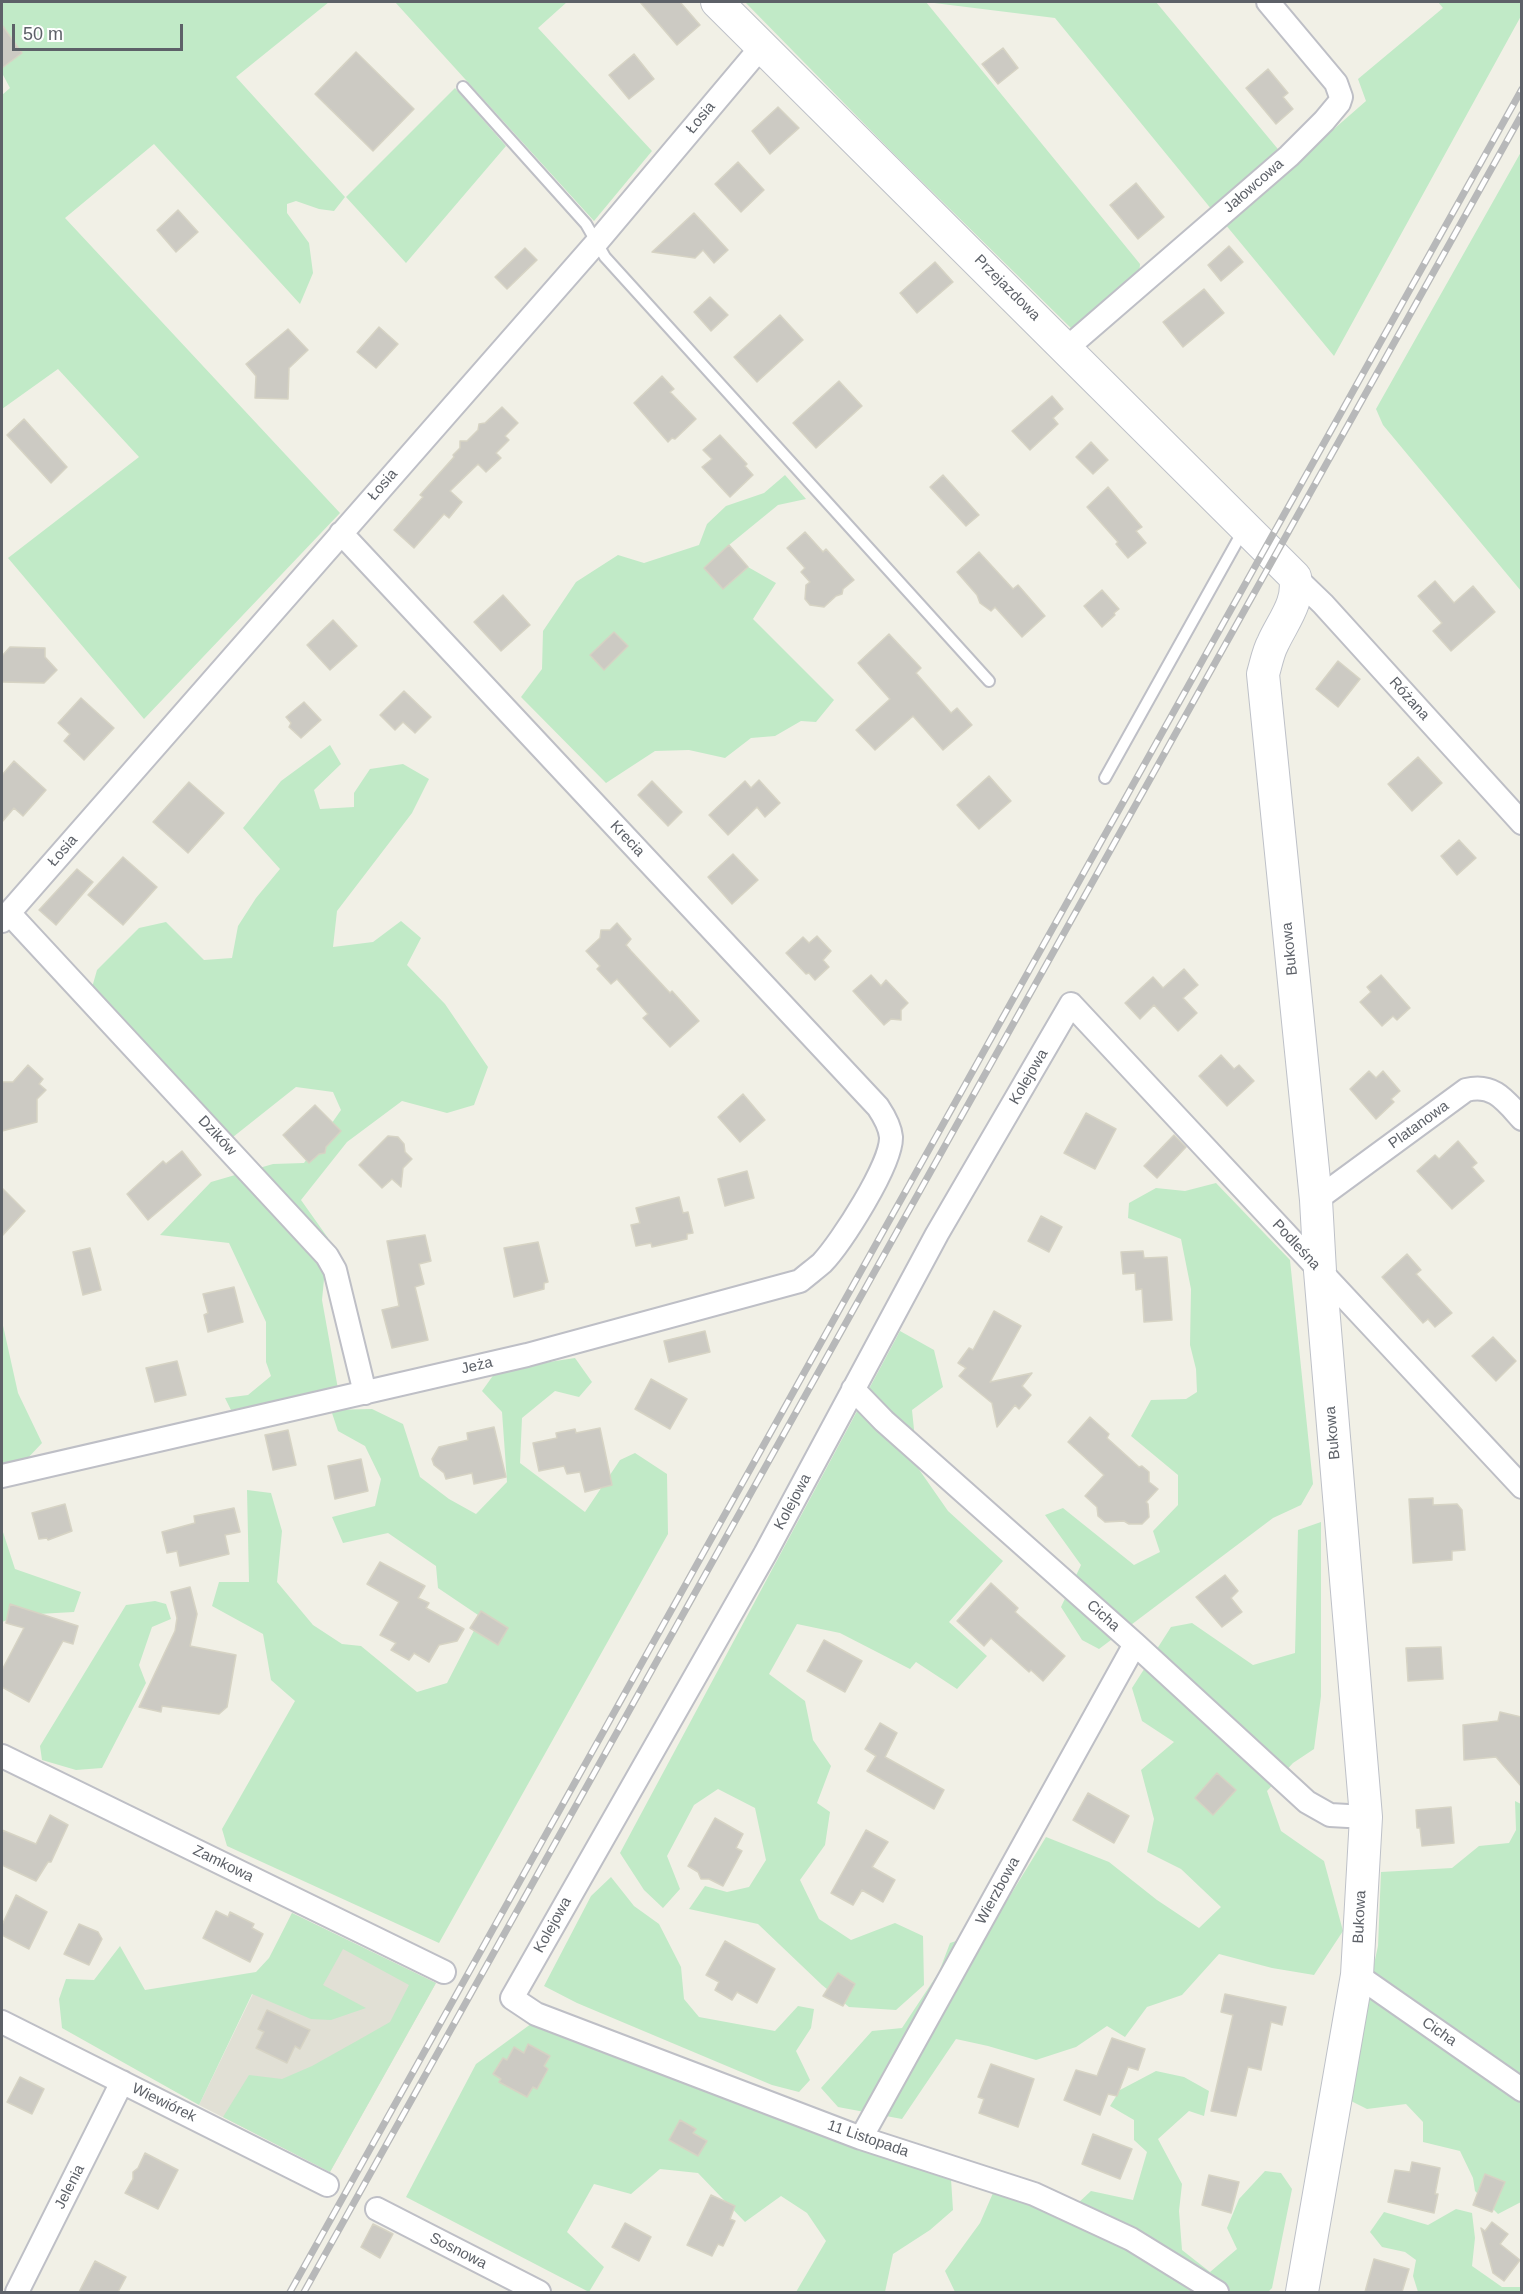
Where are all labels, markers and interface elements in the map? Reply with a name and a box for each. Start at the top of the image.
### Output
scale bar [15,12,186,50]
text: 50 m [23,24,63,44]
street label: Łosia [683,98,719,138]
street label: Jałowcowa [1220,155,1288,217]
street label: Przejazdowa [970,251,1044,325]
street label: Łosia [364,466,402,504]
street label: Różana [1385,674,1433,724]
street label: Krecia [606,817,648,861]
street label: Łosia [44,832,82,870]
street label: Bukowa [1278,922,1302,976]
street label: Kolejowa [1006,1046,1052,1108]
street label: Platanowa [1385,1097,1453,1153]
street label: Dzików [194,1112,240,1160]
street label: Podleśna [1268,1216,1324,1274]
street label: Jeża [460,1354,494,1378]
street label: Bukowa [1322,1406,1344,1460]
street label: Kolejowa [771,1471,815,1533]
street label: Cicha [1083,1596,1123,1636]
street label: Zamkowa [190,1842,256,1886]
street label: Wierzbowa [972,1854,1024,1928]
street label: Bukowa [1350,1890,1370,1944]
street label: Kolejowa [530,1894,576,1956]
street label: Cicha [1418,2014,1460,2050]
street label: Wiewiórek [129,2080,199,2126]
street label: 11 Listopada [825,2117,911,2161]
street label: Jelenia [51,2162,89,2212]
street label: Sosnowa [426,2229,490,2273]

